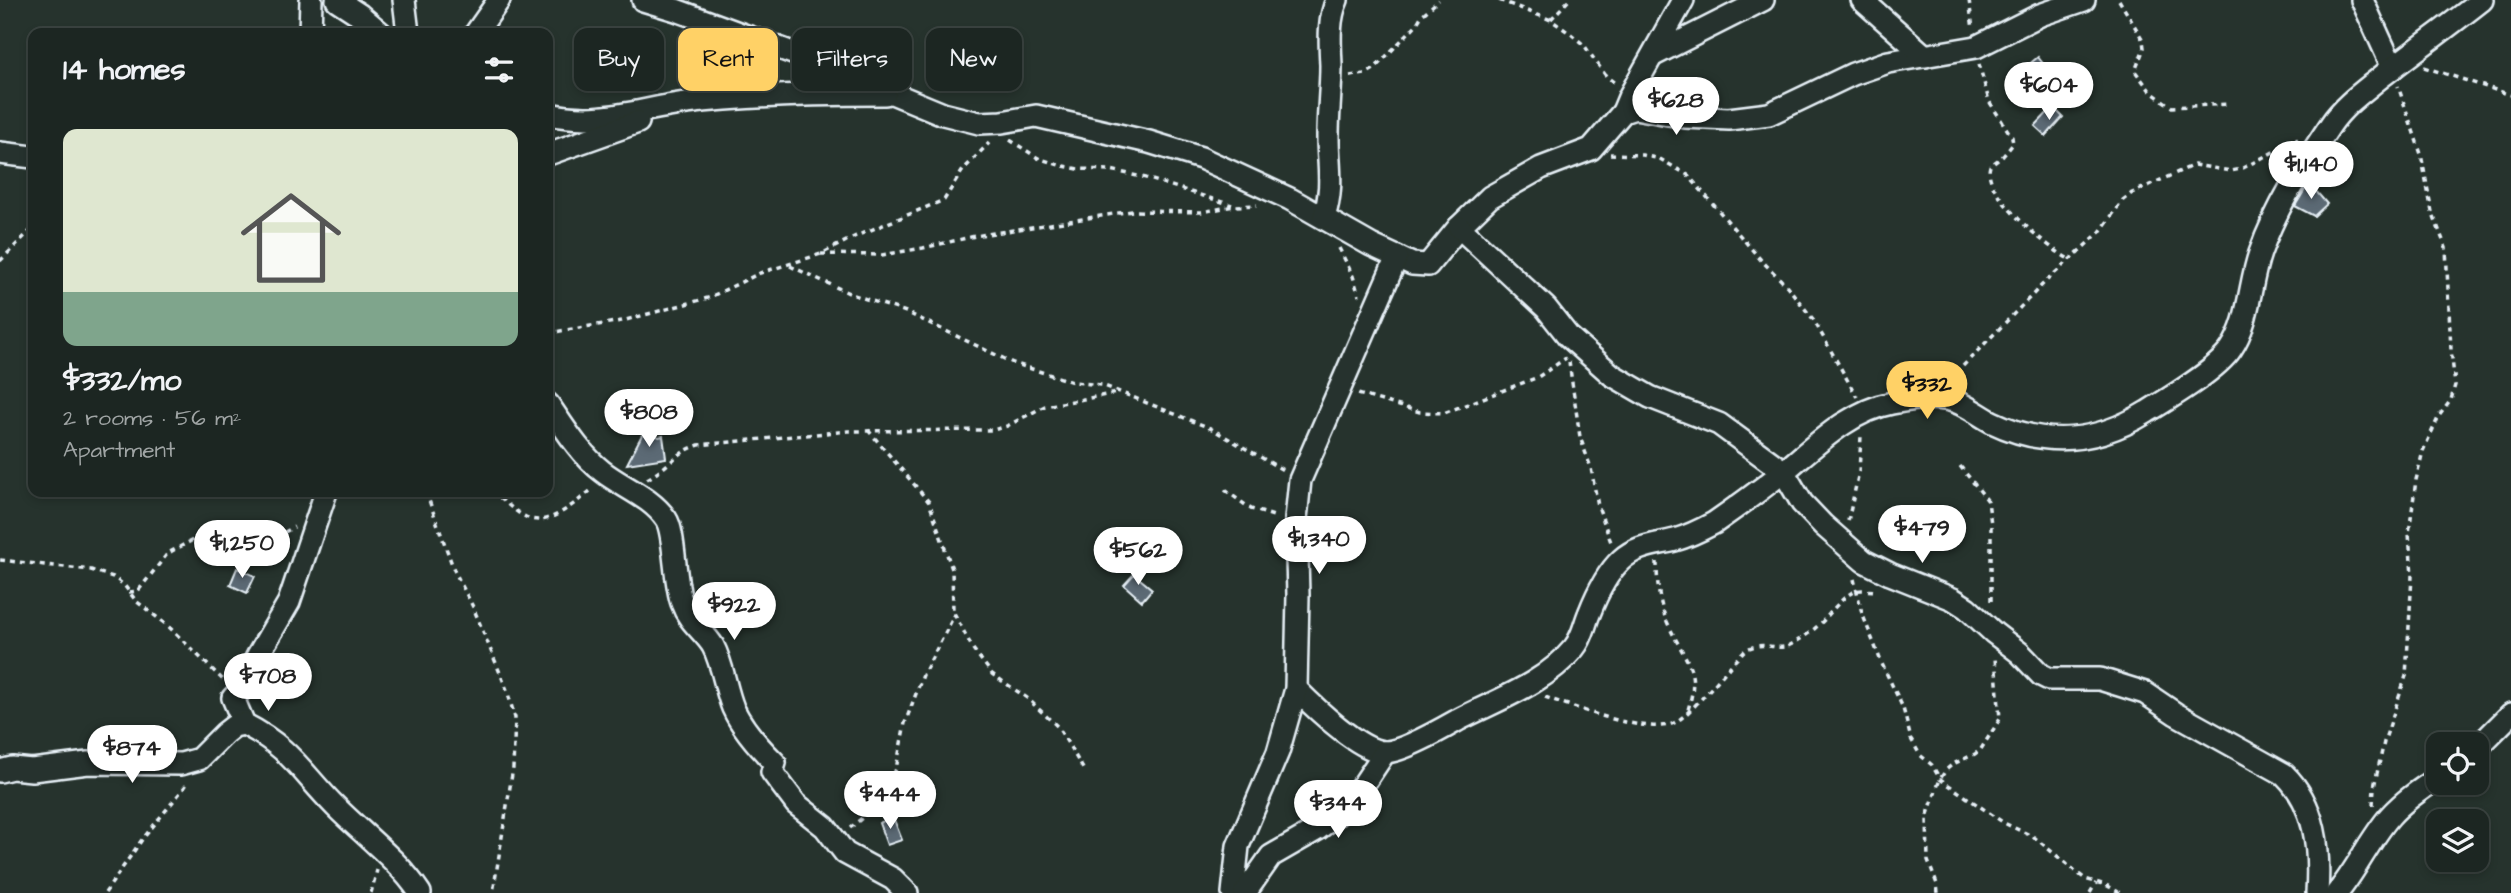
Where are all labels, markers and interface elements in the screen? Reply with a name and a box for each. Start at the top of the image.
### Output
chip: Buy [574,28,664,91]
chip: Rent [678,28,778,91]
chip: Filters [792,28,912,91]
chip: New [926,28,1022,91]
text: 14 homes [63,49,186,91]
icon: filters [480,51,518,89]
pin: $604 [2008,62,2090,122]
text: $604 [2020,69,2078,101]
pin: $628 [1635,78,1717,137]
text: $628 [1648,84,1704,116]
pin: $1,140 [2254,142,2368,201]
text: $1,140 [2285,148,2337,180]
icon: home [228,175,354,301]
text: $332/mo [63,360,181,402]
pin: $332 [1886,362,1968,421]
text: $332 [1902,368,1952,400]
pin: $808 [608,390,690,449]
text: $808 [620,396,678,428]
text: 2 rooms · 56 m² [63,402,241,434]
text: Apartment [63,434,175,466]
pin: $479 [1881,505,1963,565]
text: $479 [1894,512,1950,544]
pin: $1,340 [1262,516,1376,576]
pin: $1,250 [185,520,299,580]
text: $1,340 [1288,523,1350,555]
text: $1,250 [210,527,274,559]
pin: $562 [1097,528,1179,587]
text: $562 [1110,534,1166,566]
pin: $922 [693,582,775,642]
text: $922 [708,589,760,621]
pin: $708 [227,654,309,713]
text: $708 [240,660,296,692]
pin: $874 [91,726,173,785]
text: $874 [103,732,161,764]
map controls [2426,732,2489,872]
button: locate [2426,732,2489,795]
pin: $444 [849,772,931,831]
text: $444 [860,778,920,810]
pin: $344 [1297,780,1379,840]
text: $344 [1310,787,1366,819]
button: layers [2426,809,2489,872]

